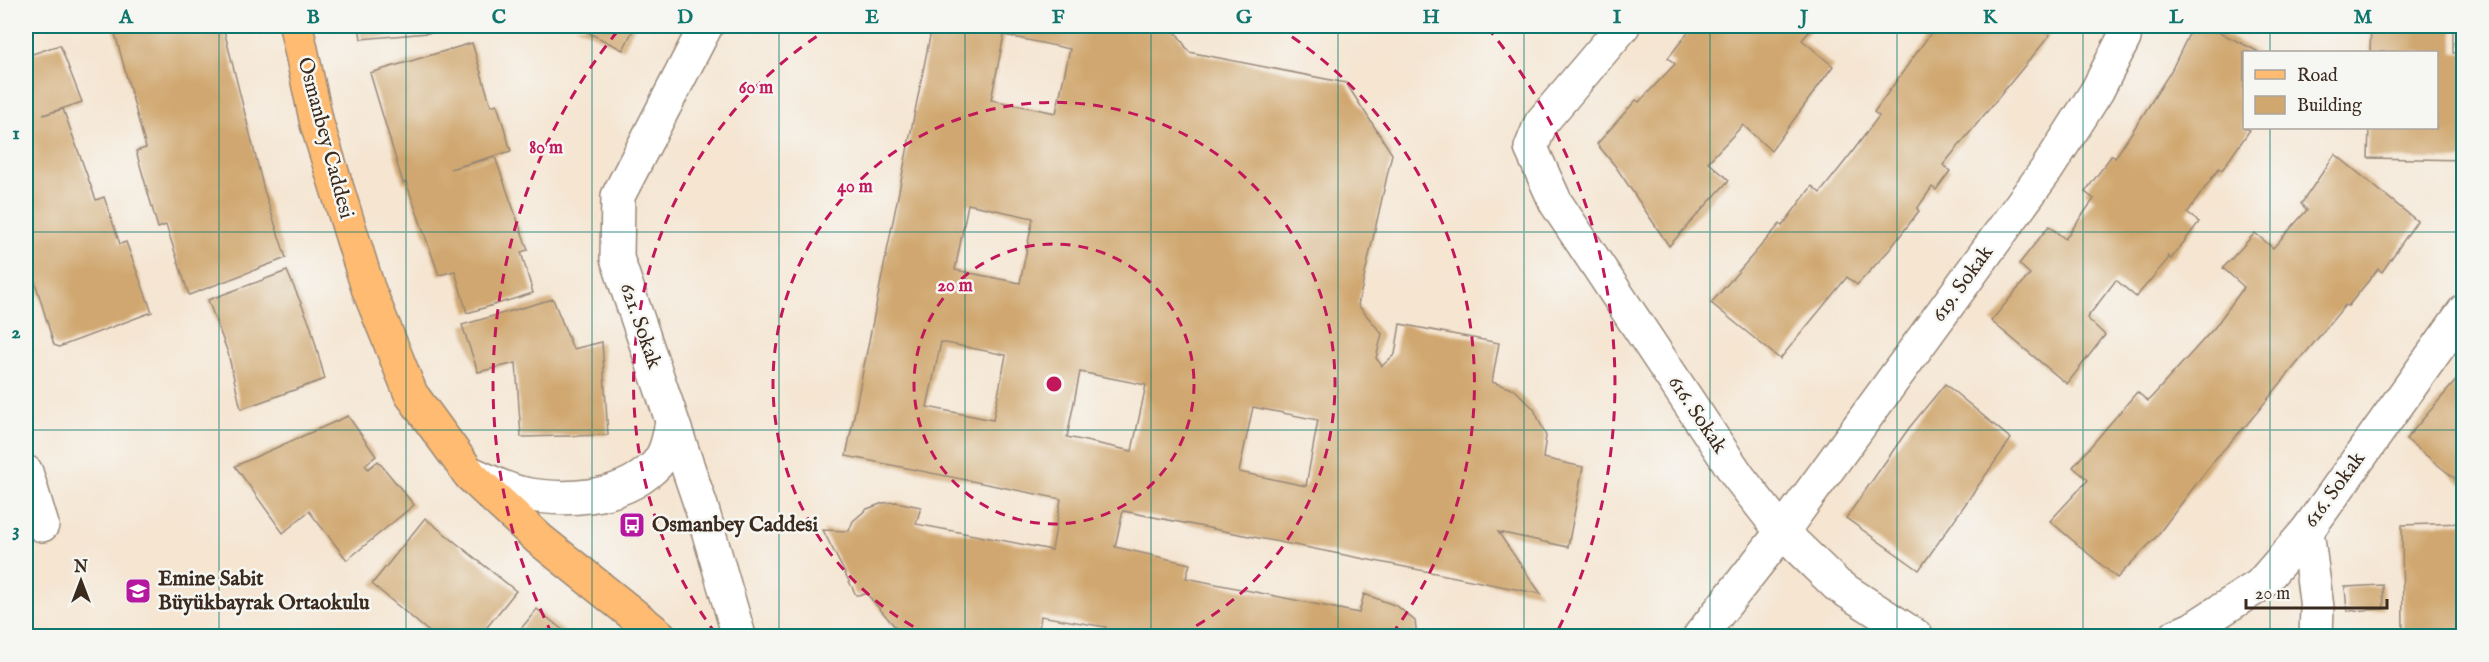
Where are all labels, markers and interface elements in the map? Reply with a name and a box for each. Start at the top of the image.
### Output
text: A [118,5,134,30]
text: B [306,5,320,30]
text: C [492,5,506,30]
text: D [677,5,693,30]
text: E [865,5,879,30]
text: F [1052,5,1065,30]
text: G [1236,5,1253,30]
text: H [1422,5,1440,30]
text: I [1613,5,1622,30]
text: J [1797,5,1809,30]
text: K [1983,5,1999,30]
text: L [2169,5,2184,30]
text: M [2354,5,2373,30]
legend [2243,51,2438,129]
street label: Osmanbey Caddesi [290,54,360,222]
text: Road [2297,65,2338,88]
text: 60 m [739,77,773,100]
text: Building [2297,95,2362,118]
text: 1 [12,121,20,146]
text: 80 m [529,137,563,160]
text: 40 m [837,176,873,199]
street label: 619. Sokak [1926,240,2000,328]
text: 20 m [937,275,973,298]
street label: 621. Sokak [613,279,668,373]
text: 2 [11,320,21,345]
street label: 616. Sokak [1661,371,1733,460]
centre of rings [1044,374,1064,394]
street label: 616. Sokak [2298,446,2372,534]
bus stop icon: Osmanbey Caddesi [617,510,647,540]
place label: Osmanbey Caddesi [652,512,818,539]
text: 3 [12,518,20,543]
north arrow [51,551,111,611]
text: N [73,558,88,578]
place label: Emine Sabit Büyükbayrak Ortaokulu [158,566,370,617]
scale bar [2246,572,2387,610]
school or university icon: Emine Sabit Büyükbayrak Ortaokulu [123,576,153,606]
text: 20 m [2255,583,2290,606]

